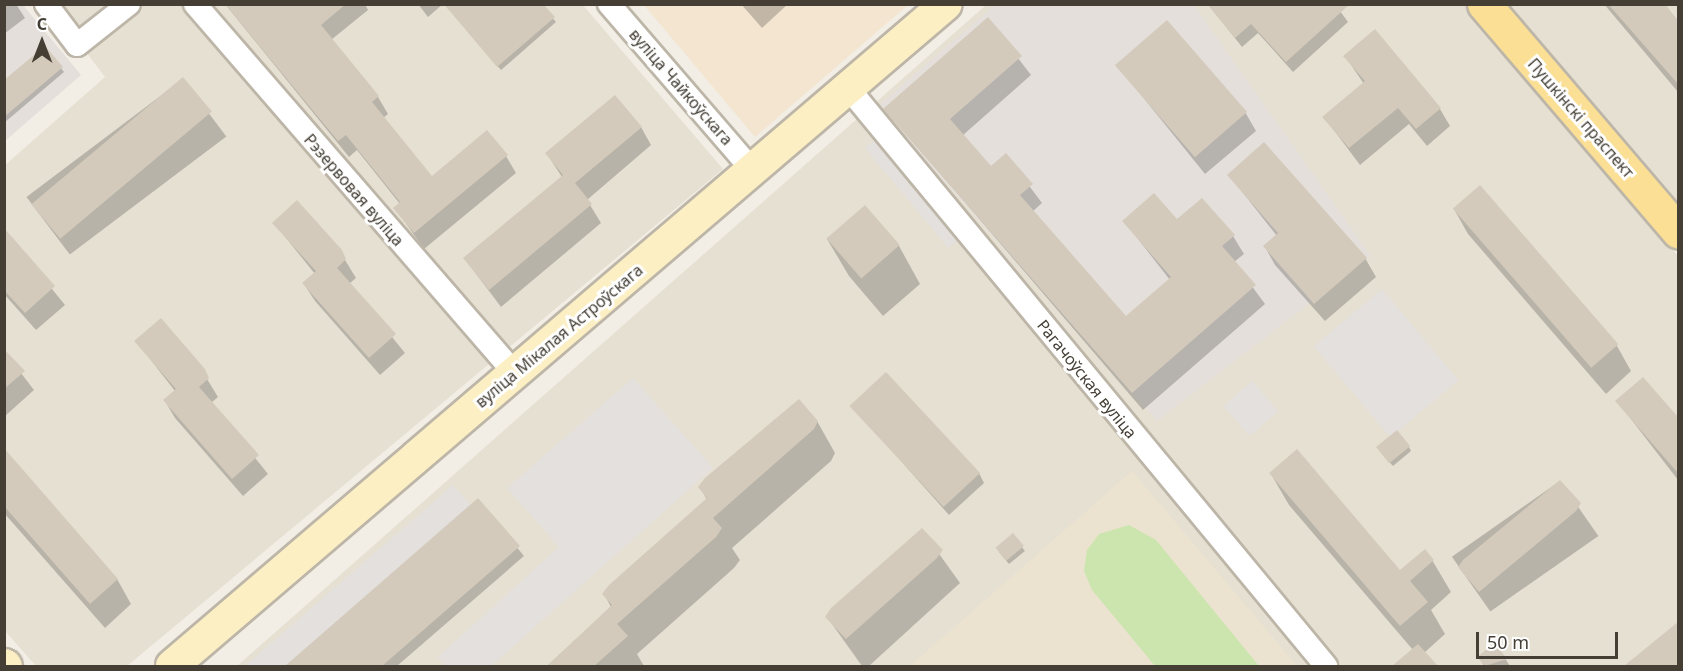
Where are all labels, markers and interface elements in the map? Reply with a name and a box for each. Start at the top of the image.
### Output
north arrow [12,12,72,72]
text: С [37,13,47,35]
street label: вуліца Чайкоўскага [625,25,737,149]
street label: Пушкінскі праспект [1524,54,1638,182]
street label: Рэзервовая вуліца [300,130,408,250]
street label: вуліца Мікалая Астроўскага [471,260,647,412]
street label: Рагачоўская вуліца [1033,316,1141,442]
scale bar [1479,620,1622,658]
text: 50 m [1487,630,1529,654]

